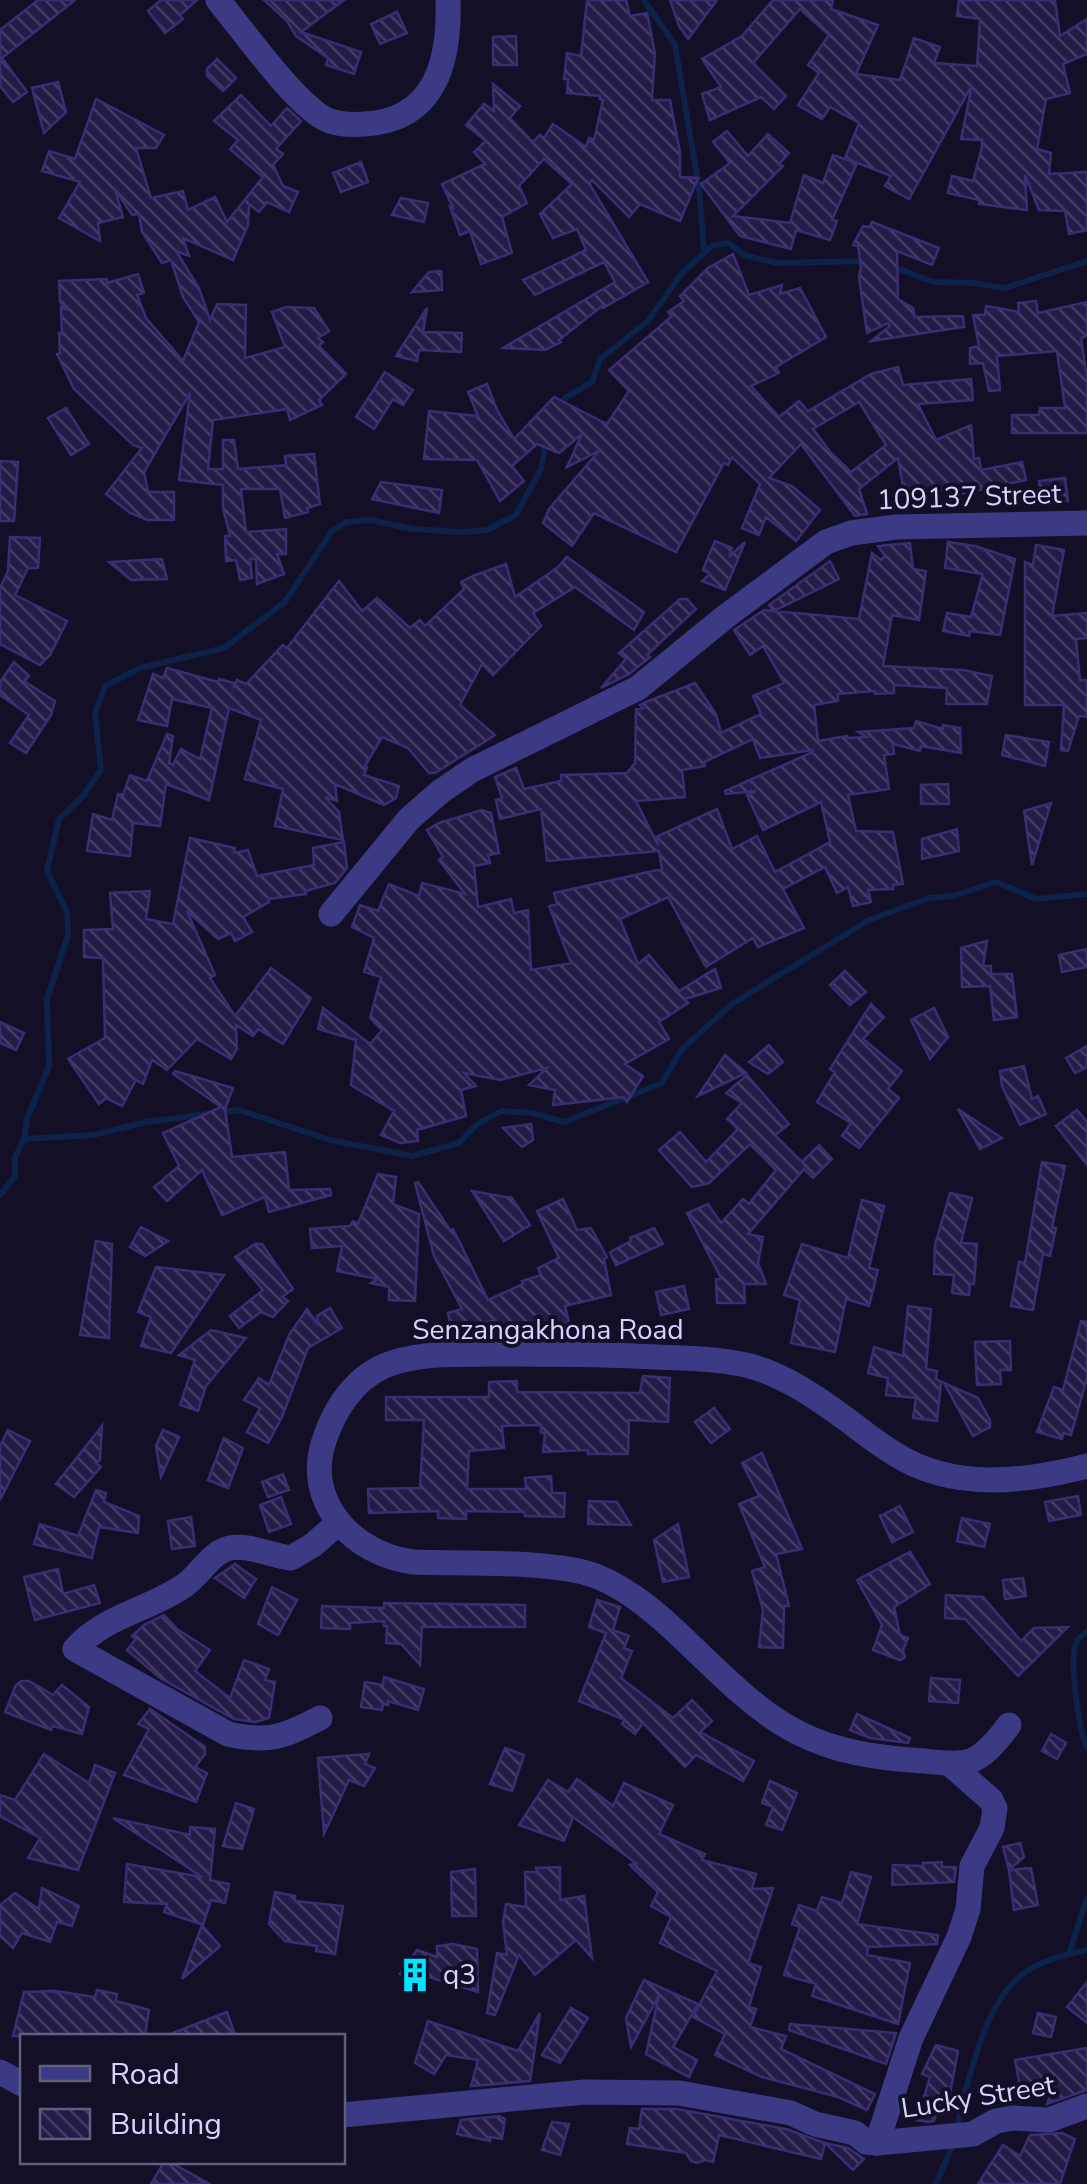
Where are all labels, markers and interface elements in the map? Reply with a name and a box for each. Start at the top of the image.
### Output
street label: 109137 Street [876,475,1062,519]
street label: Senzangakhona Road [412,1311,684,1349]
building icon: q3 [396,1956,434,1994]
place label: q3 [443,1956,476,1994]
legend [20,2034,345,2164]
text: Road [110,2054,180,2095]
street label: Lucky Street [898,2066,1058,2128]
text: Building [110,2104,222,2145]

